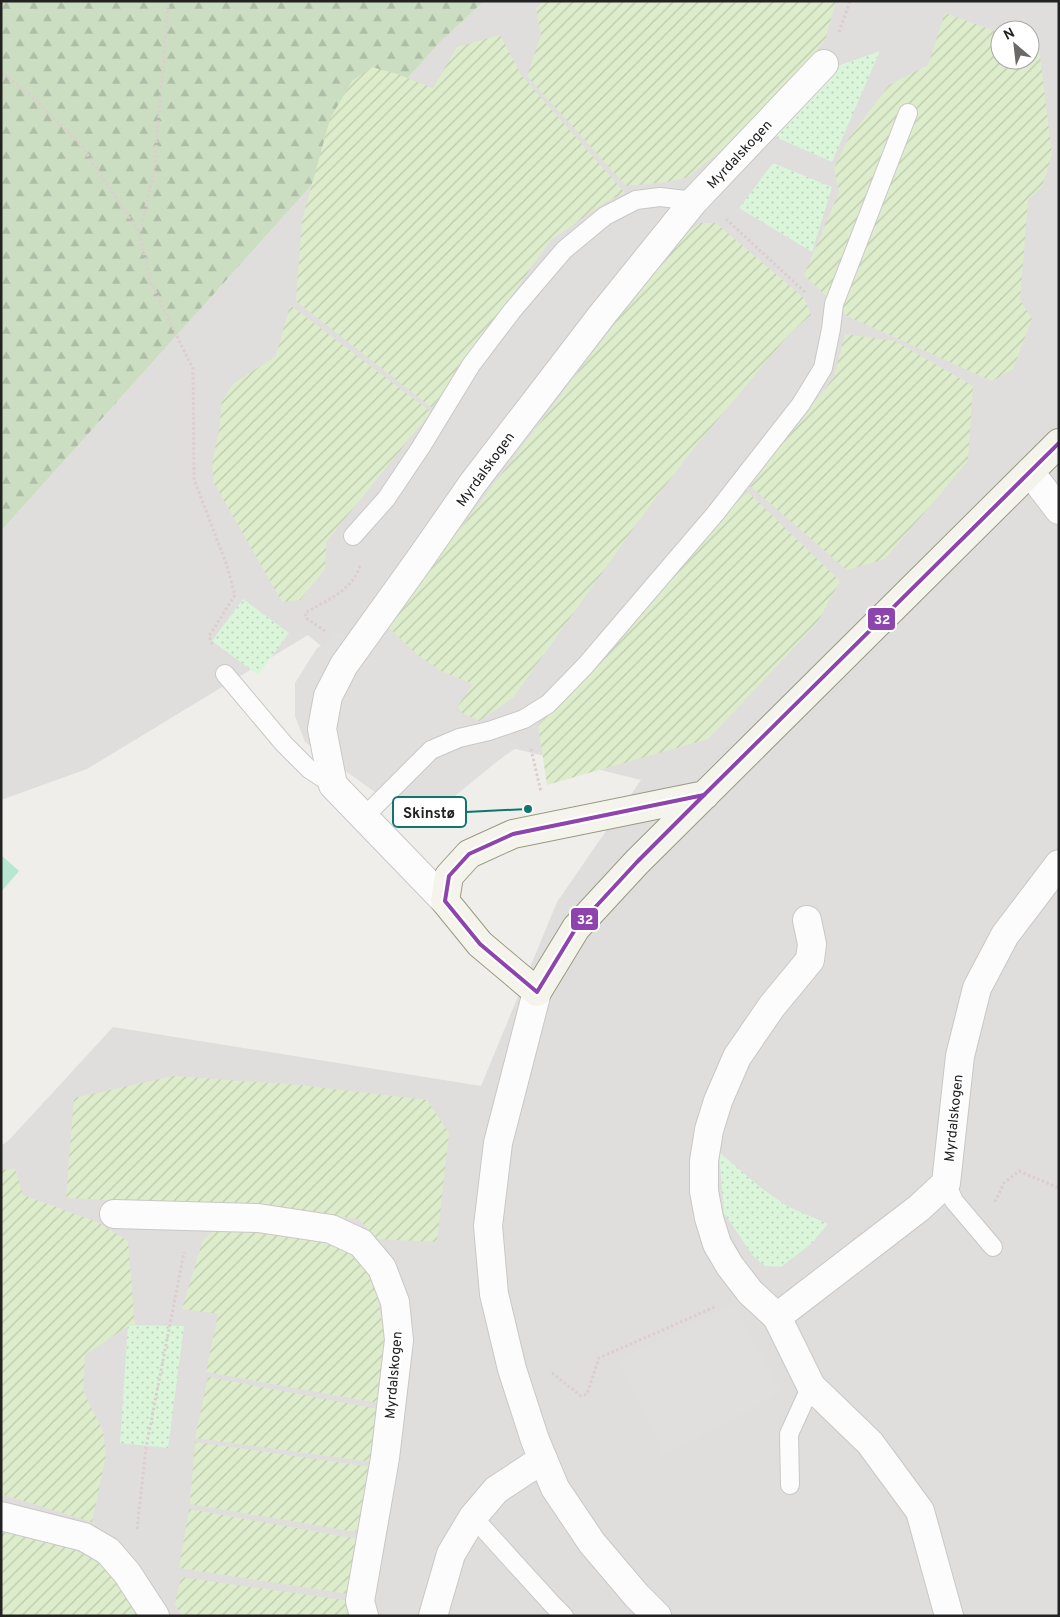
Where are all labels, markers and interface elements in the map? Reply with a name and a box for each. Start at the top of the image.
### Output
north arrow [990,20,1040,70]
text: N [1001,25,1018,45]
street label: Myrdalskogen [704,117,776,193]
street label: Myrdalskogen [454,429,519,510]
line badge: 32 [867,607,896,631]
text: 32 [874,612,890,629]
callout: Skinstø [393,797,466,827]
text: Skinstø [403,805,455,824]
line badge: 32 [570,907,599,931]
text: 32 [577,912,593,929]
street label: Myrdalskogen [941,1074,968,1163]
street label: Myrdalskogen [382,1331,407,1420]

